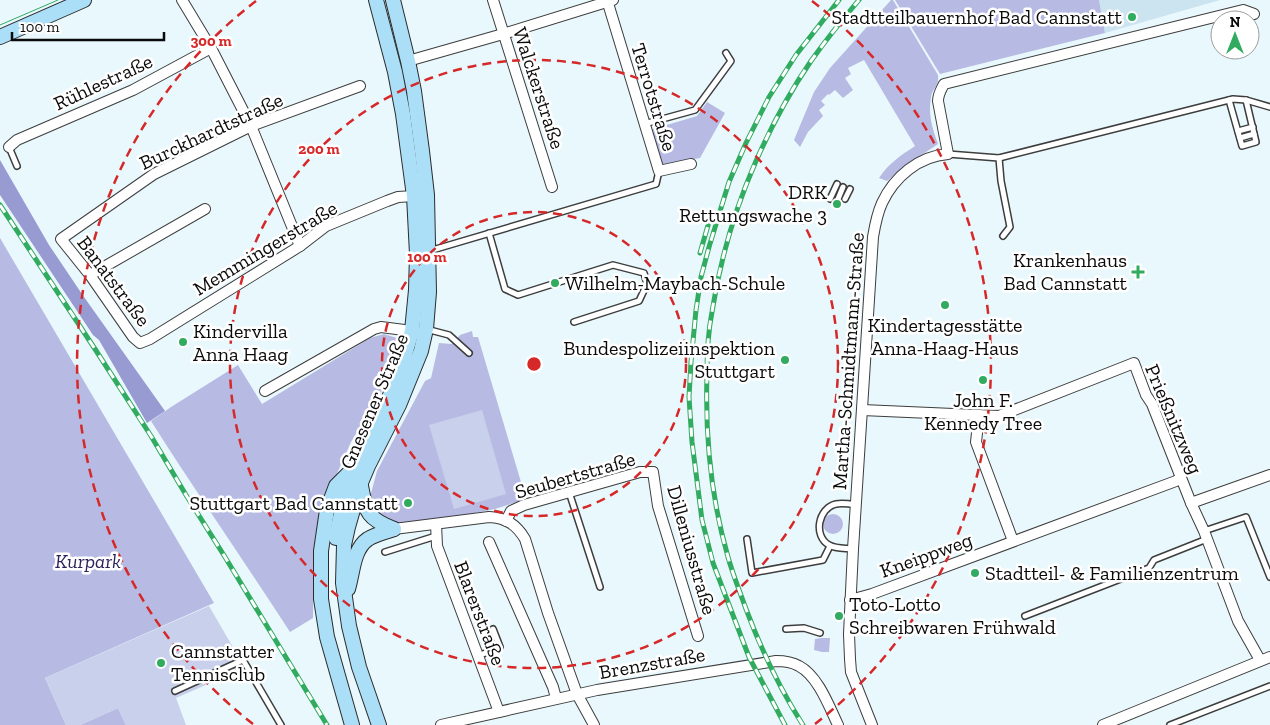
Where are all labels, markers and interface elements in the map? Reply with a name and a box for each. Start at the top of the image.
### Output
place label: Stadtteilbauernhof Bad Cannstatt [831,5,1123,29]
scale bar [12,10,165,42]
north arrow [1210,10,1260,60]
marker: Stadtteilbauernhof Bad Cannstatt [1126,11,1138,23]
text: N [1230,14,1241,31]
text: 100 m [20,18,59,36]
street label: Walckerstraße [508,24,570,152]
text: 300 m [190,32,232,50]
street label: Terrotstraße [626,40,682,154]
street label: Rühlestraße [50,49,156,115]
street label: Burckhardtstraße [135,87,287,175]
text: 200 m [298,140,340,158]
place label: DRK Rettungswache 3 [679,180,827,227]
street label: Memmingerstraße [189,196,341,300]
marker: DRK Rettungswache 3 [831,198,843,210]
street label: Banatstraße [72,231,156,331]
street label: Martha-Schmidtmann-Straße [827,231,869,491]
text: 100 m [407,248,447,266]
place label: Krankenhaus Bad Cannstatt [1004,248,1128,295]
marker: Krankenhaus Bad Cannstatt [1131,265,1145,279]
place label: Wilhelm-Maybach-Schule [565,271,785,295]
marker: Wilhelm-Maybach-Schule [549,277,561,289]
marker: Kindertagesstätte Anna-Haag-Haus [939,299,951,311]
place label: Kindertagesstätte Anna-Haag-Haus [868,313,1022,360]
place label: Kindervilla Anna Haag [193,319,288,366]
street label: Gnesener Straße [335,330,413,472]
marker: Kindervilla Anna Haag [177,336,189,348]
place label: Bundespolizeiinspektion Stuttgart [563,336,776,383]
marker: Bundespolizeiinspektion Stuttgart [779,354,791,366]
centre of rings [525,355,543,373]
street label: Prießnitzweg [1140,360,1208,478]
marker: John F. Kennedy Tree [977,374,989,386]
place label: John F. Kennedy Tree [924,388,1042,435]
street label: Seubertstraße [512,446,638,504]
street label: Dilleniusstraße [662,483,722,617]
place label: Stuttgart Bad Cannstatt [189,491,399,515]
marker: Stuttgart Bad Cannstatt [402,497,414,509]
street label: Kneippweg [877,527,976,583]
park label: Kurpark [55,549,121,573]
street label: Blarerstraße [449,557,511,669]
place label: Stadtteil- & Familienzentrum [985,561,1240,585]
marker: Stadtteil- & Familienzentrum [969,567,981,579]
place label: Toto-Lotto Schreibwaren Frühwald [849,592,1056,639]
marker: Toto-Lotto Schreibwaren Frühwald [833,610,845,622]
place label: Cannstatter Tennisclub [171,639,275,686]
street label: Brenzstraße [597,642,707,684]
marker: Cannstatter Tennisclub [155,657,167,669]

